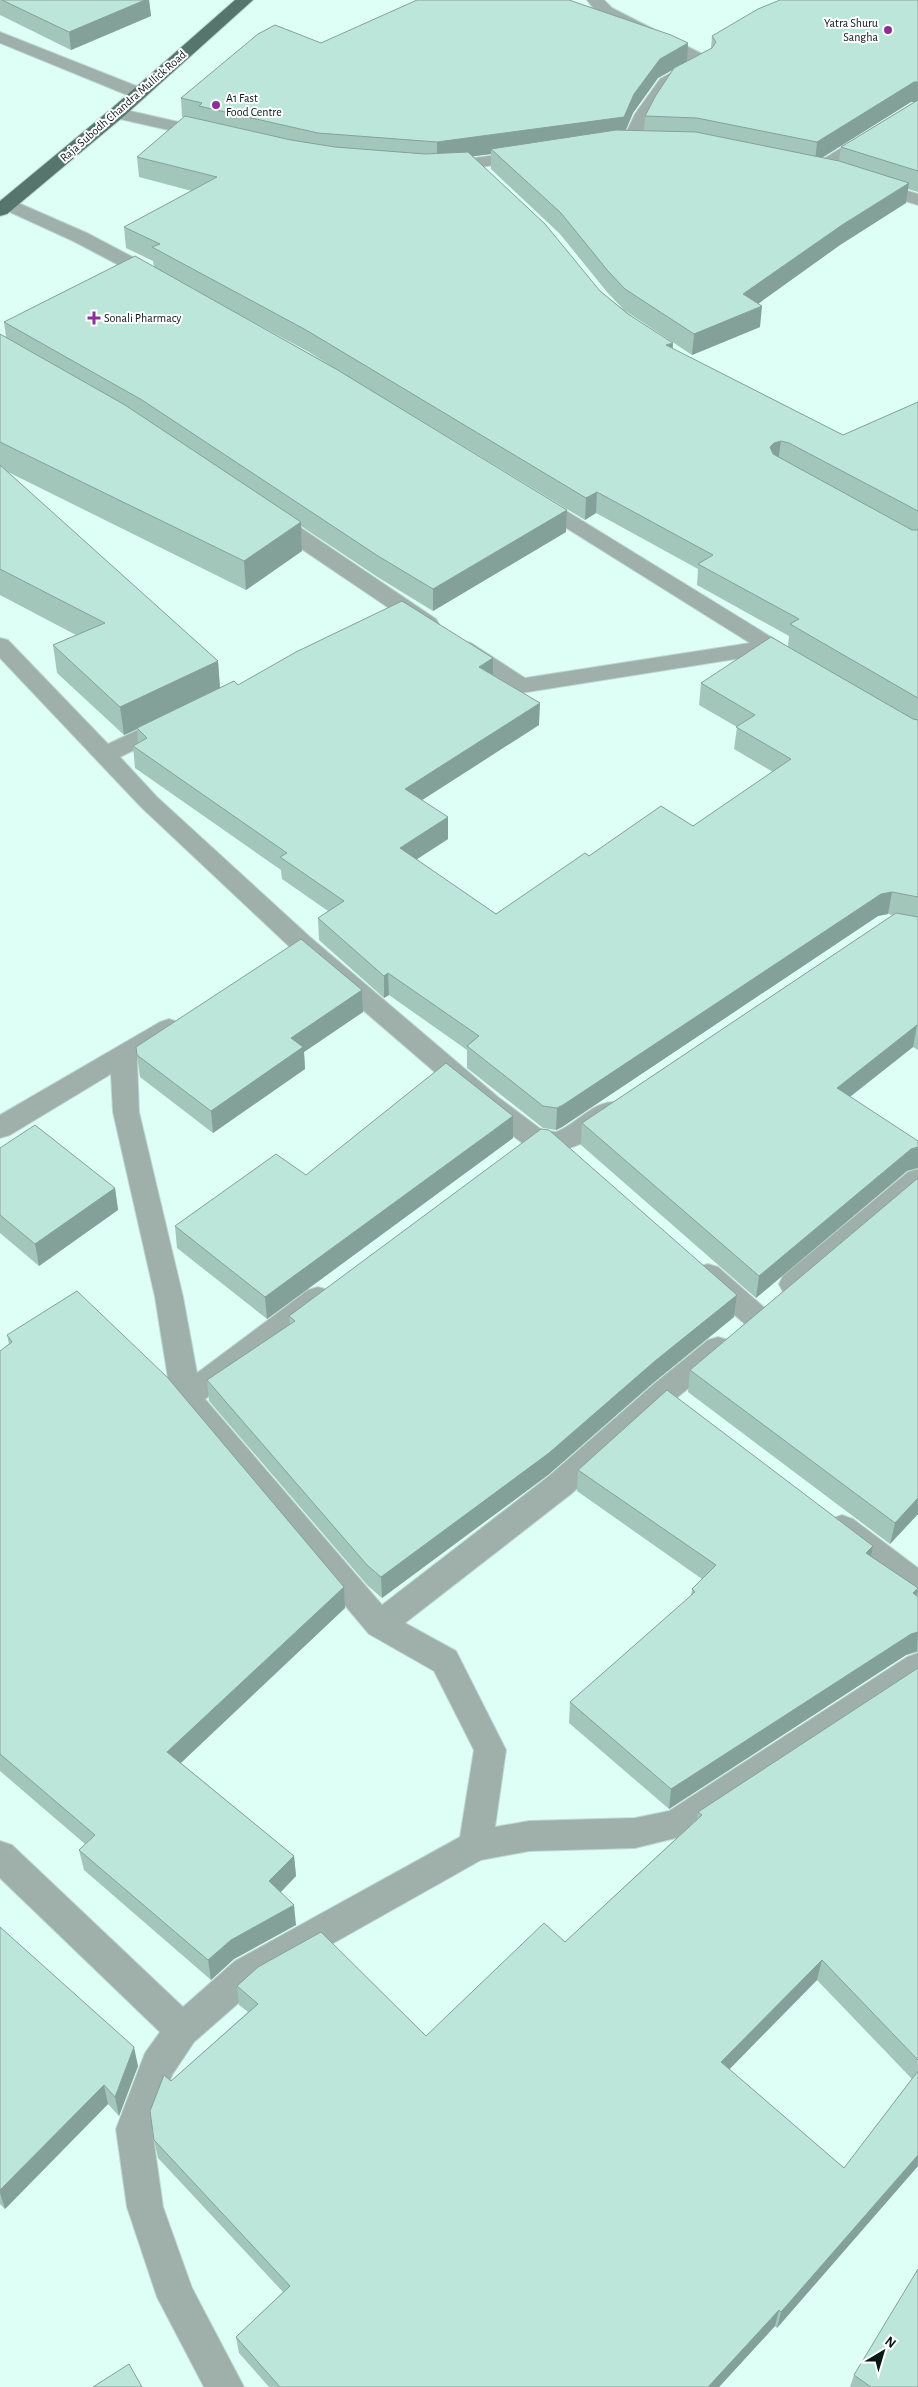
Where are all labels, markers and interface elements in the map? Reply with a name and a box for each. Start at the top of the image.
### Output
place label: Yatra Shuru Sangha [824,17,878,43]
marker: Yatra Shuru Sangha [882,24,894,36]
street label: Raja Subodh Chandra Mullick Road [58,48,189,165]
place label: A1 Fast Food Centre [226,92,282,118]
marker: A1 Fast Food Centre [210,99,222,111]
marker: Sonali Pharmacy [88,312,100,324]
place label: Sonali Pharmacy [104,312,181,325]
north arrow [858,2327,908,2377]
text: N [882,2334,899,2351]

